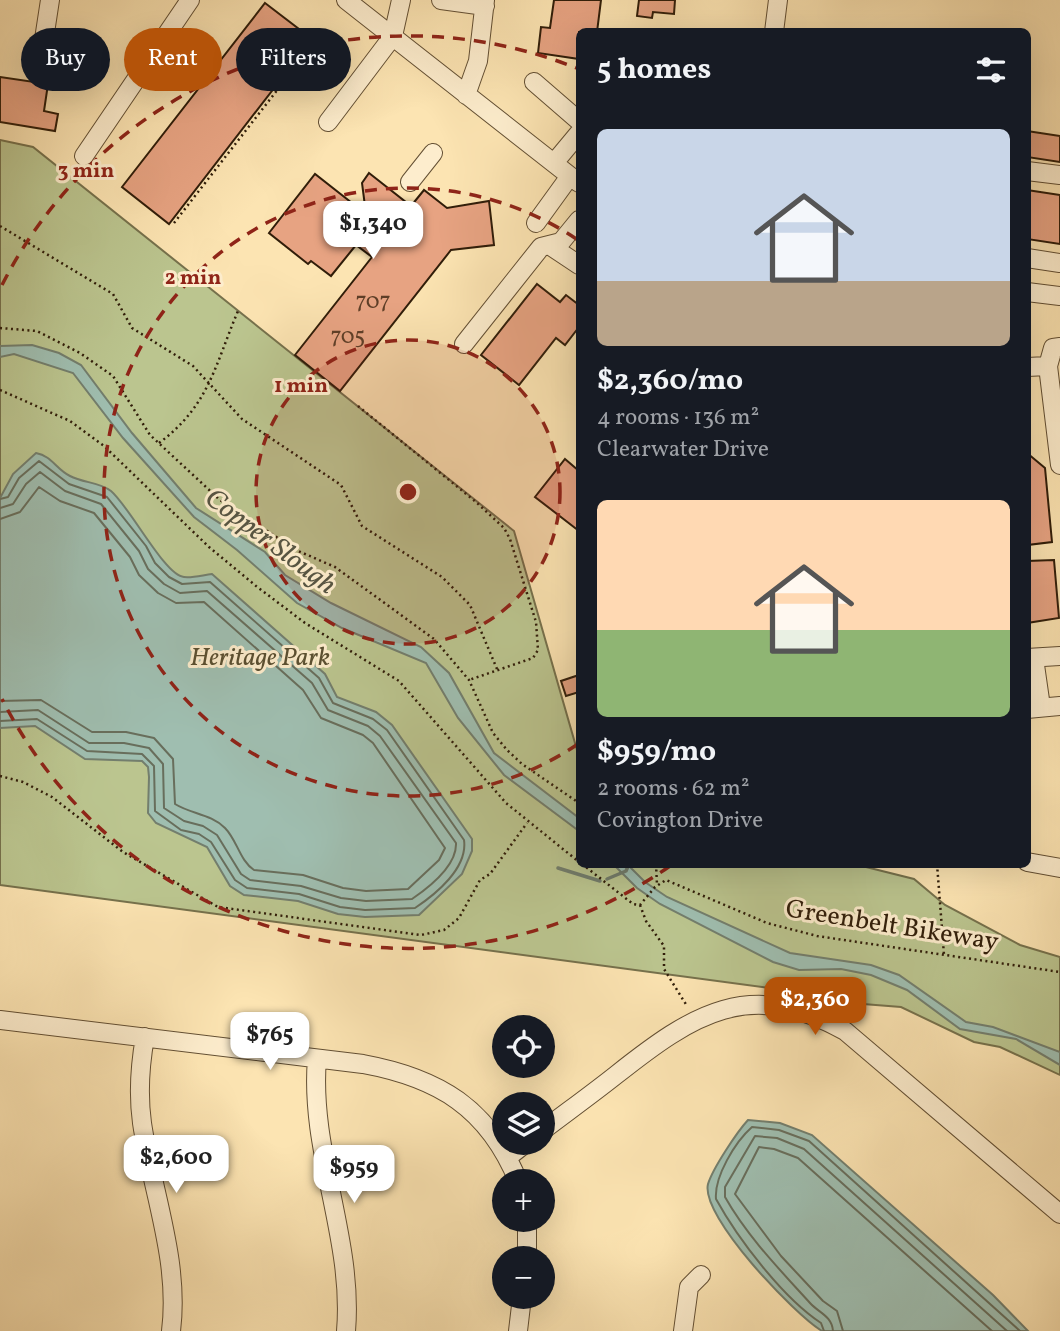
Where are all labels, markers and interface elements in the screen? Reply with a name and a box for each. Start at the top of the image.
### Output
chip: Buy [21,28,110,91]
chip: Rent [124,28,222,91]
chip: Filters [236,28,351,91]
text: 5 homes [597,49,711,91]
icon: filters [972,51,1010,89]
text: 3 min [58,157,114,186]
icon: home [741,175,867,301]
pin: $1,340 [316,202,430,261]
text: $1,340 [339,208,407,240]
text: 2 min [165,264,221,293]
house number: 707 [355,286,391,318]
house number: 705 [331,321,365,353]
text: $2,360/mo [597,360,743,402]
text: 1 min [274,372,328,401]
text: 4 rooms · 136 m² [597,402,759,434]
text: Clearwater Drive [597,434,769,466]
water label: Copper Slough [196,480,344,604]
centre of rings [396,480,420,504]
icon: home [741,546,867,672]
park label: Heritage Park [190,640,330,676]
text: $959/mo [597,731,716,773]
text: 2 rooms · 62 m² [597,773,749,805]
text: Covington Drive [597,805,763,837]
street label: Greenbelt Bikeway [783,891,1001,961]
pin: $2,360 [758,978,872,1037]
text: $2,360 [780,984,850,1016]
pin: $765 [229,1012,311,1072]
map controls [492,1015,555,1309]
button: locate [492,1015,555,1078]
text: $765 [246,1019,294,1051]
button: layers [492,1092,555,1155]
pin: $2,600 [119,1136,233,1195]
text: $2,600 [140,1142,212,1174]
pin: $959 [313,1146,395,1205]
text: $959 [330,1152,378,1184]
button: + [492,1169,555,1232]
button: − [492,1246,555,1309]

